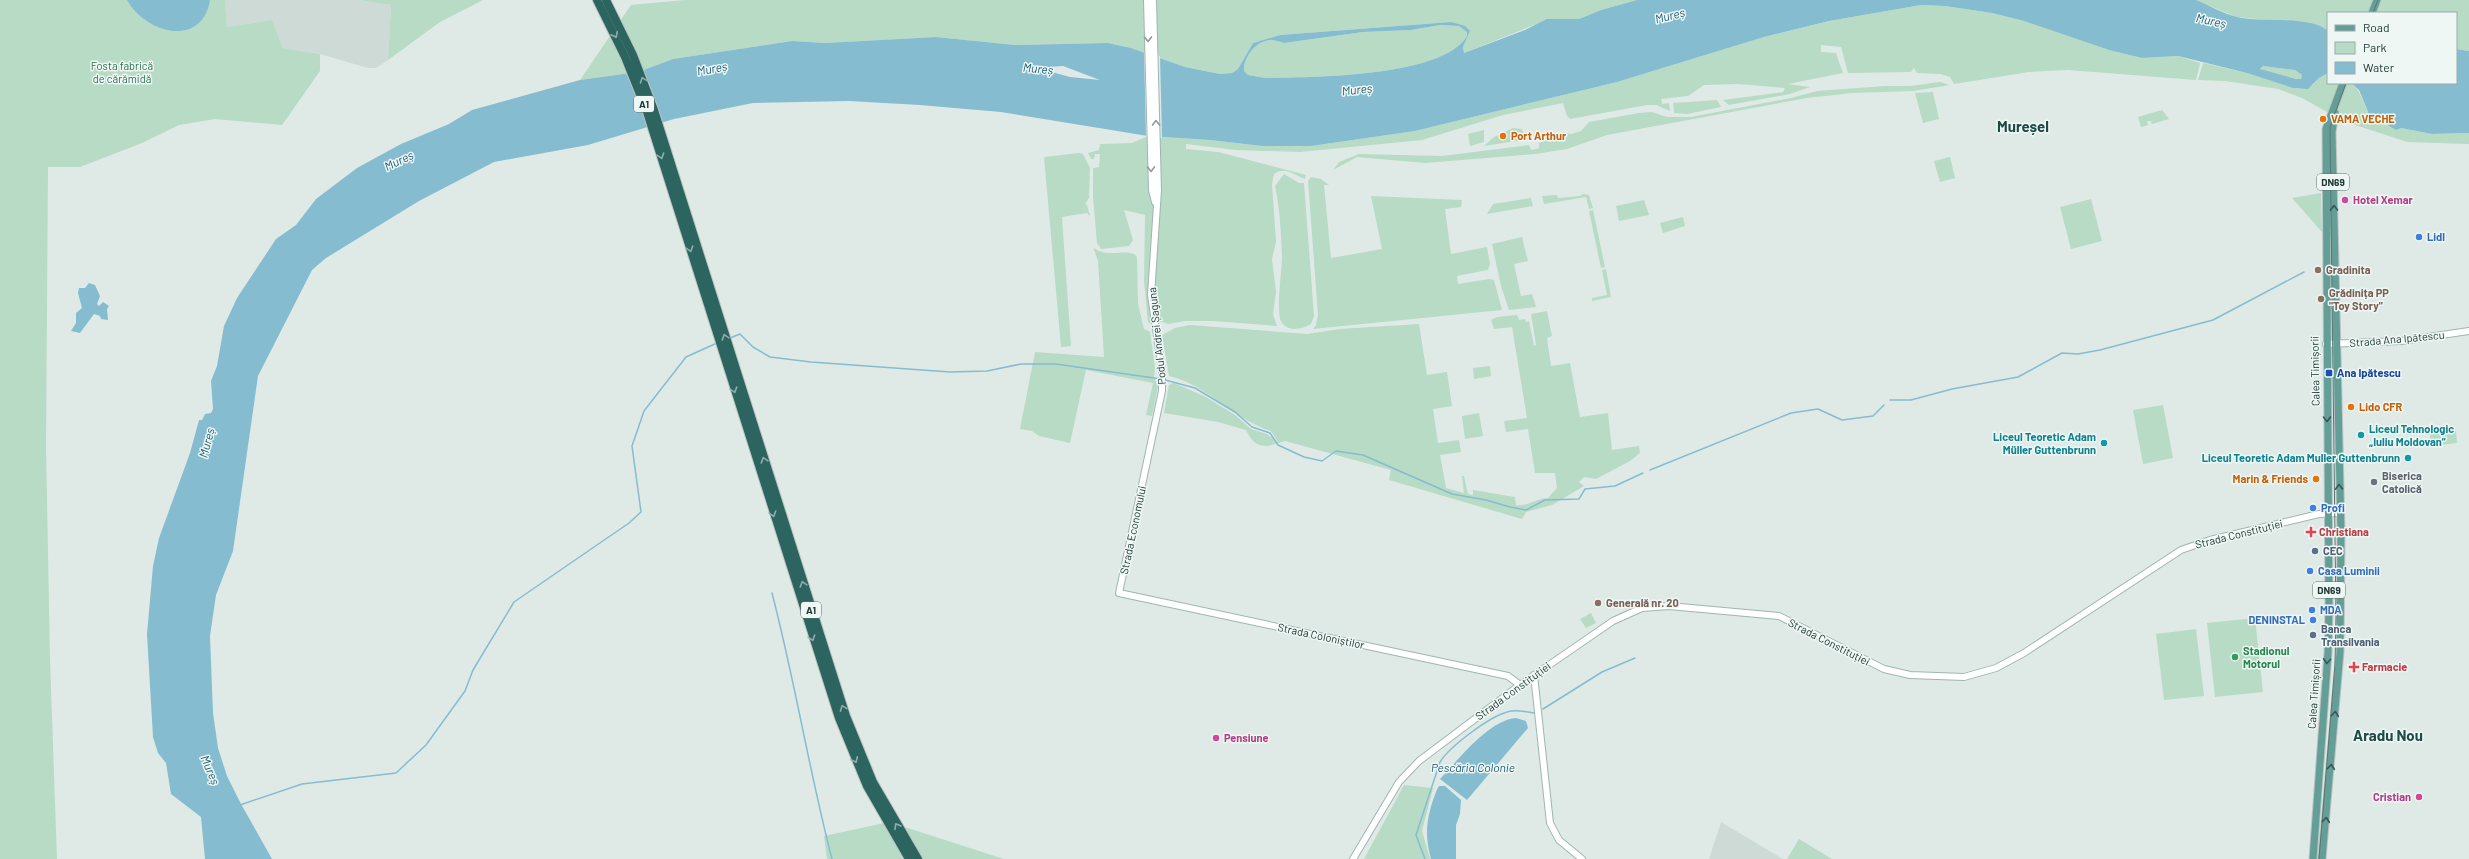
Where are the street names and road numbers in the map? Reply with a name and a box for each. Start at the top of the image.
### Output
road number: A1 [634,96,654,112]
road number: DN69 [2317,174,2349,190]
street label: Podul Andrei Șaguna [1145,287,1168,385]
street label: Strada Ana Ipătescu [2349,328,2445,349]
street label: Calea Timișorii [2307,336,2322,406]
street label: Strada Economului [1117,484,1148,575]
street label: Strada Constituției [2194,516,2284,551]
road number: DN69 [2313,582,2345,598]
road number: A1 [801,602,821,618]
street label: Strada Constituției [1786,615,1872,668]
street label: Strada Coloniștilor [1277,620,1366,651]
street label: Calea Timișorii [2305,658,2322,729]
street label: Strada Constituției [1473,659,1553,722]

